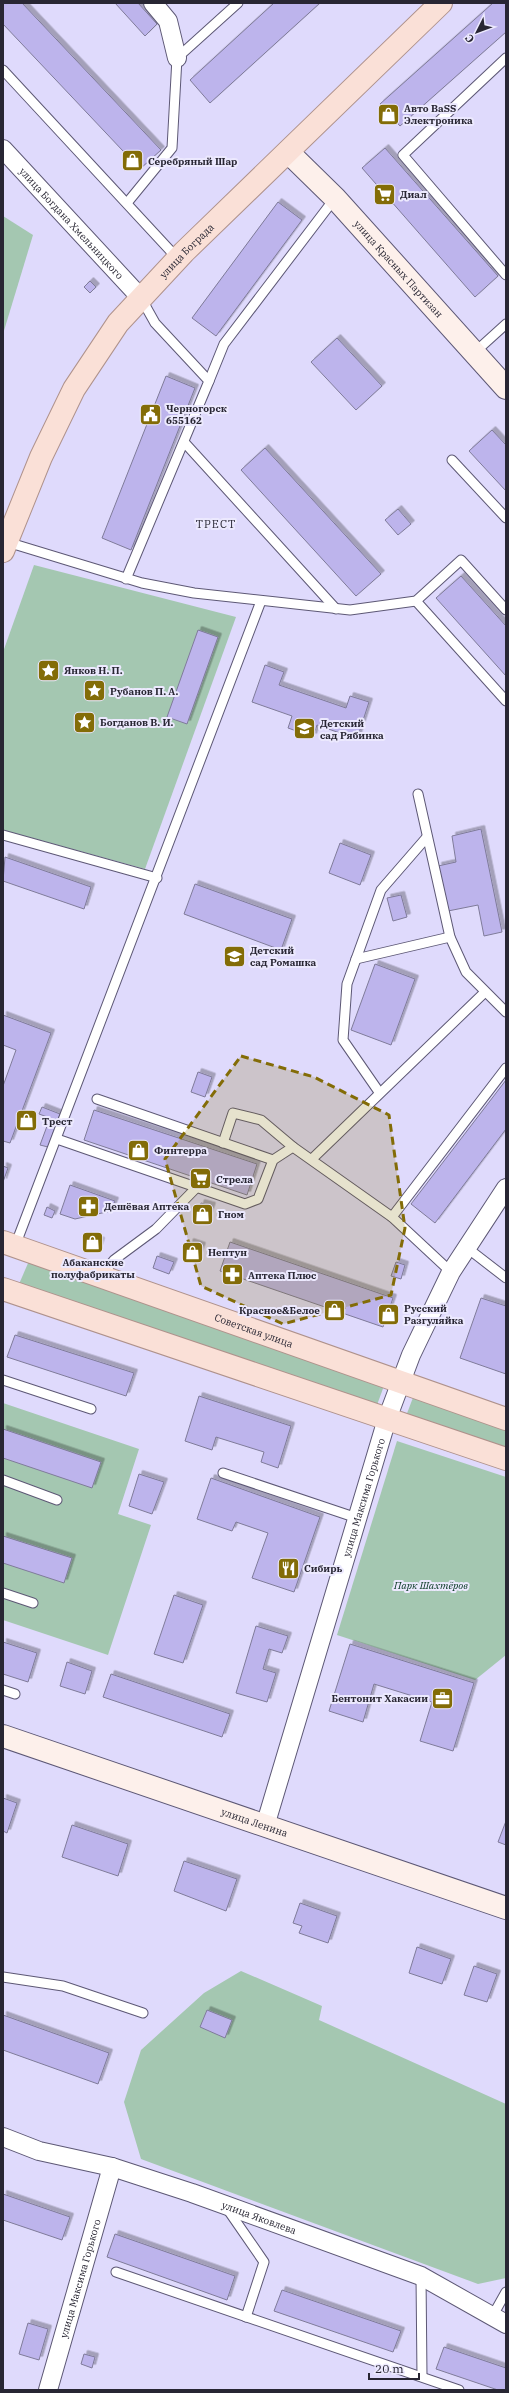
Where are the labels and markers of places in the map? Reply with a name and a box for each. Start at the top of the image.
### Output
shop icon: Авто BaSS Электроника [376,101,402,127]
place label: Авто BaSS Электроника [404,102,473,127]
shop icon: Серебряный Шар [120,148,146,174]
place label: Серебряный Шар [148,155,237,168]
supermarket icon: Диал [371,181,397,207]
place label: Диал [400,188,427,201]
public building icon: Черногорск 655162 [137,401,163,427]
place label: Черногорск 655162 [166,402,227,427]
place icon: Янков Н. П. [36,657,62,683]
place label: Янков Н. П. [64,664,123,677]
place icon: Рубанов П. А. [82,678,108,704]
place label: Рубанов П. А. [110,685,179,698]
place icon: Богданов В. И. [71,709,97,735]
place label: Богданов В. И. [100,716,174,729]
school or university icon: Детский сад Рябинка [291,716,317,742]
place label: Детский сад Рябинка [320,717,384,742]
school or university icon: Детский сад Ромашка [221,943,247,969]
place label: Детский сад Ромашка [250,944,317,969]
shop icon: Трест [14,1108,40,1134]
place label: Трест [42,1115,72,1128]
shop icon: Финтерра [125,1137,151,1163]
place label: Финтерра [154,1144,207,1157]
supermarket icon: Стрела [188,1166,214,1192]
place label: Стрела [216,1173,253,1186]
pharmacy icon: Дешёвая Аптека [75,1193,101,1219]
place label: Дешёвая Аптека [104,1200,189,1213]
shop icon: Гном [190,1201,216,1227]
place label: Гном [218,1208,245,1221]
shop icon: Абаканские полуфабрикаты [80,1229,106,1255]
shop icon: Нептун [180,1239,206,1265]
place label: Нептун [208,1246,247,1259]
place label: Абаканские полуфабрикаты [51,1256,135,1281]
pharmacy icon: Аптека Плюс [220,1262,246,1288]
place label: Аптека Плюс [248,1269,317,1282]
shop icon: Красное&Белое [322,1297,348,1323]
shop icon: Русский Разгуляйка [375,1301,401,1327]
place label: Русский Разгуляйка [404,1302,464,1327]
place label: Красное&Белое [239,1304,320,1317]
restaurant icon: Сибирь [276,1555,302,1581]
place label: Сибирь [304,1562,342,1575]
office icon: Бентонит Хакасии [430,1685,456,1711]
place label: Бентонит Хакасии [332,1692,428,1705]

